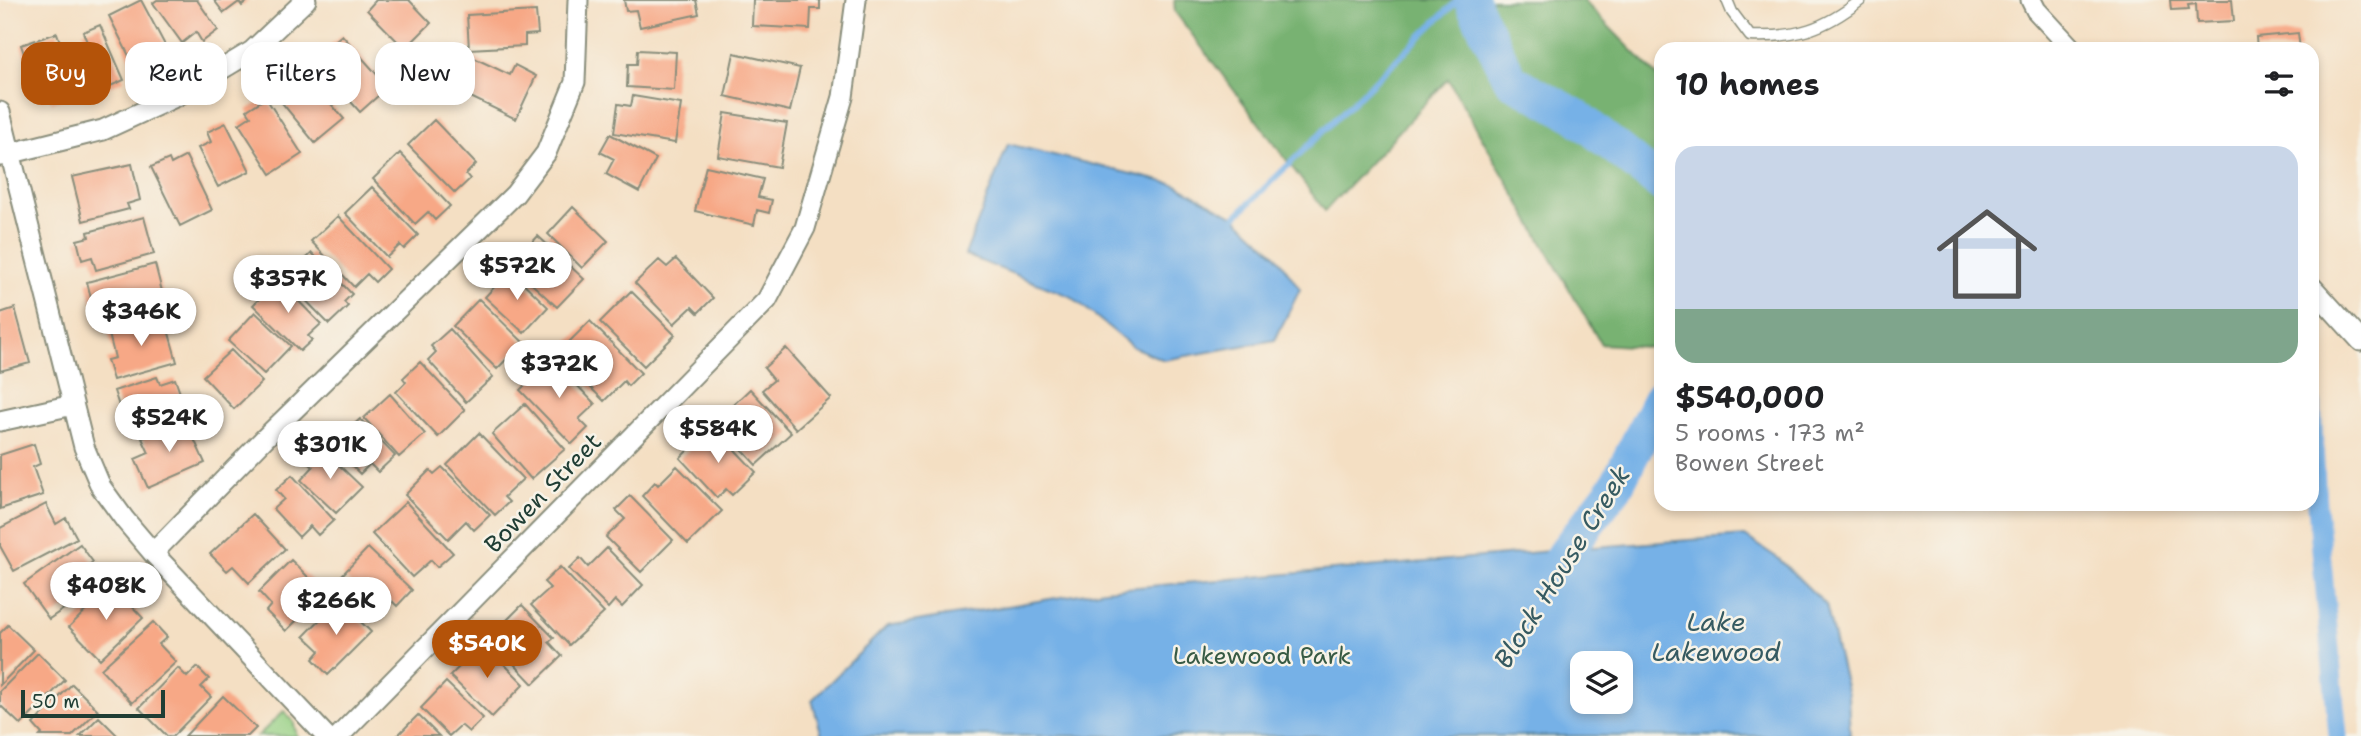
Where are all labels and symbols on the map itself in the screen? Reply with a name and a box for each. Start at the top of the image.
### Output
pin: $572K [468,243,566,302]
pin: $357K [239,256,337,315]
pin: $346K [92,288,190,348]
pin: $372K [510,340,608,400]
pin: $524K [120,394,218,454]
pin: $584K [669,406,767,465]
pin: $301K [281,421,379,481]
street label: Bowen Street [477,426,609,560]
water label: Block House Creek [1485,459,1638,675]
pin: $408K [57,562,155,622]
pin: $266K [287,578,385,637]
water label: Lake Lakewood [1651,604,1781,669]
pin: $540K [438,620,536,680]
park label: Lakewood Park [1173,640,1351,672]
scale bar [21,687,164,719]

